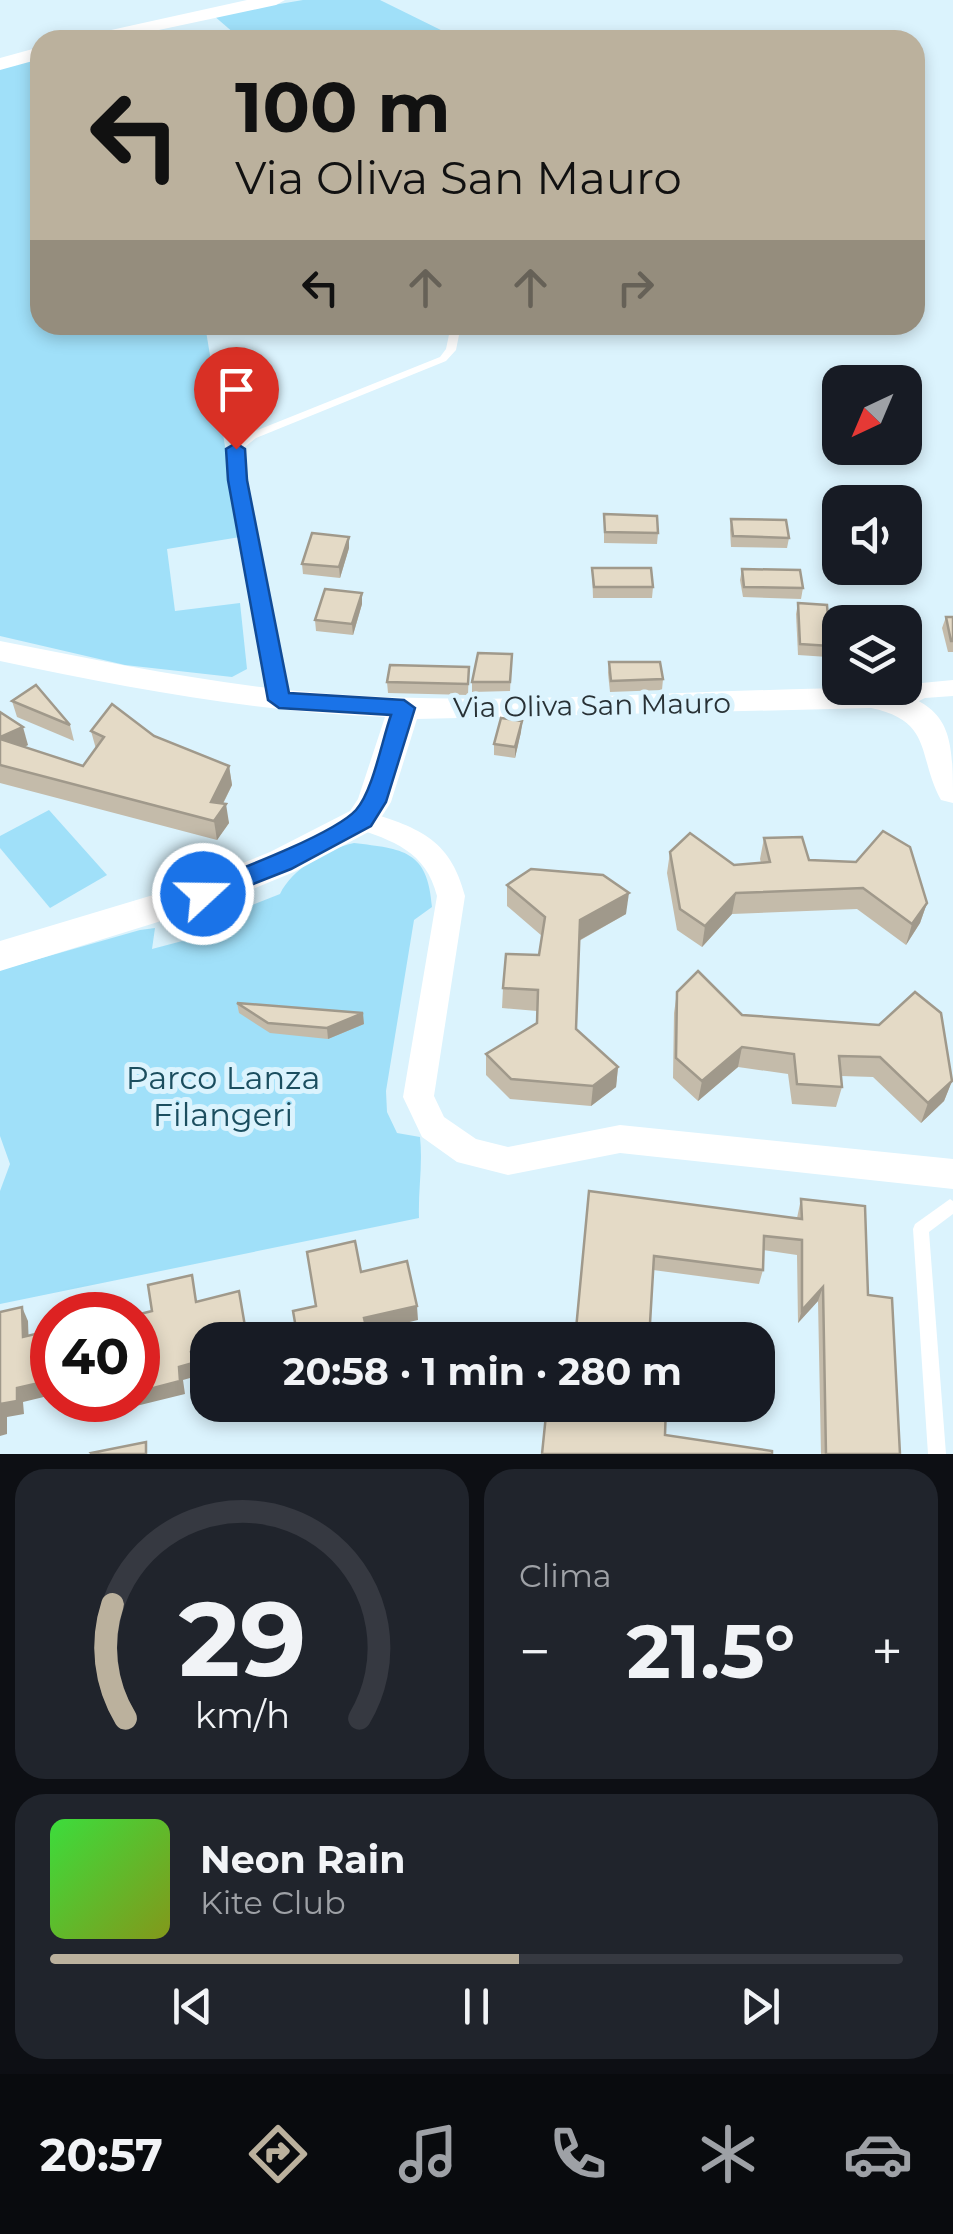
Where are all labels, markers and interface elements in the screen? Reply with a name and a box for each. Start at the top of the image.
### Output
text: 100 m [235,64,451,150]
icon: left [70,70,200,200]
text: Via Oliva San Mauro [235,150,682,205]
icon: left [293,260,348,315]
icon: ahead [398,260,453,315]
icon: ahead [503,260,558,315]
icon: right [608,260,663,315]
pin [194,347,279,450]
icon: arrive [209,362,264,417]
north arrow [822,365,922,465]
map controls [822,365,922,705]
button: sound [822,485,922,585]
button: layers [822,605,922,705]
street label: Via Oliva San Mauro [453,686,731,724]
position arrow [151,842,255,946]
park label: Parco Lanza Filangeri [126,1058,320,1134]
speed limit sign: 40 [30,1292,160,1422]
text: 20:58 · 1 min · 280 m [283,1348,682,1395]
text: Clima [519,1556,612,1595]
text: 29 [178,1575,306,1702]
text: 21.5° [627,1605,795,1697]
text: − [519,1618,551,1685]
text: + [871,1618,903,1685]
text: km/h [194,1693,290,1737]
text: Neon Rain [200,1836,405,1883]
text: Kite Club [200,1883,346,1922]
icon: previous [165,1979,220,2034]
icon: pause [449,1979,504,2034]
icon: next [733,1979,788,2034]
icon: directions [243,2119,313,2189]
icon: music [393,2119,463,2189]
icon: phone [543,2119,613,2189]
icon: climate [693,2119,763,2189]
icon: car [843,2119,913,2189]
text: 20:57 [40,2127,163,2182]

